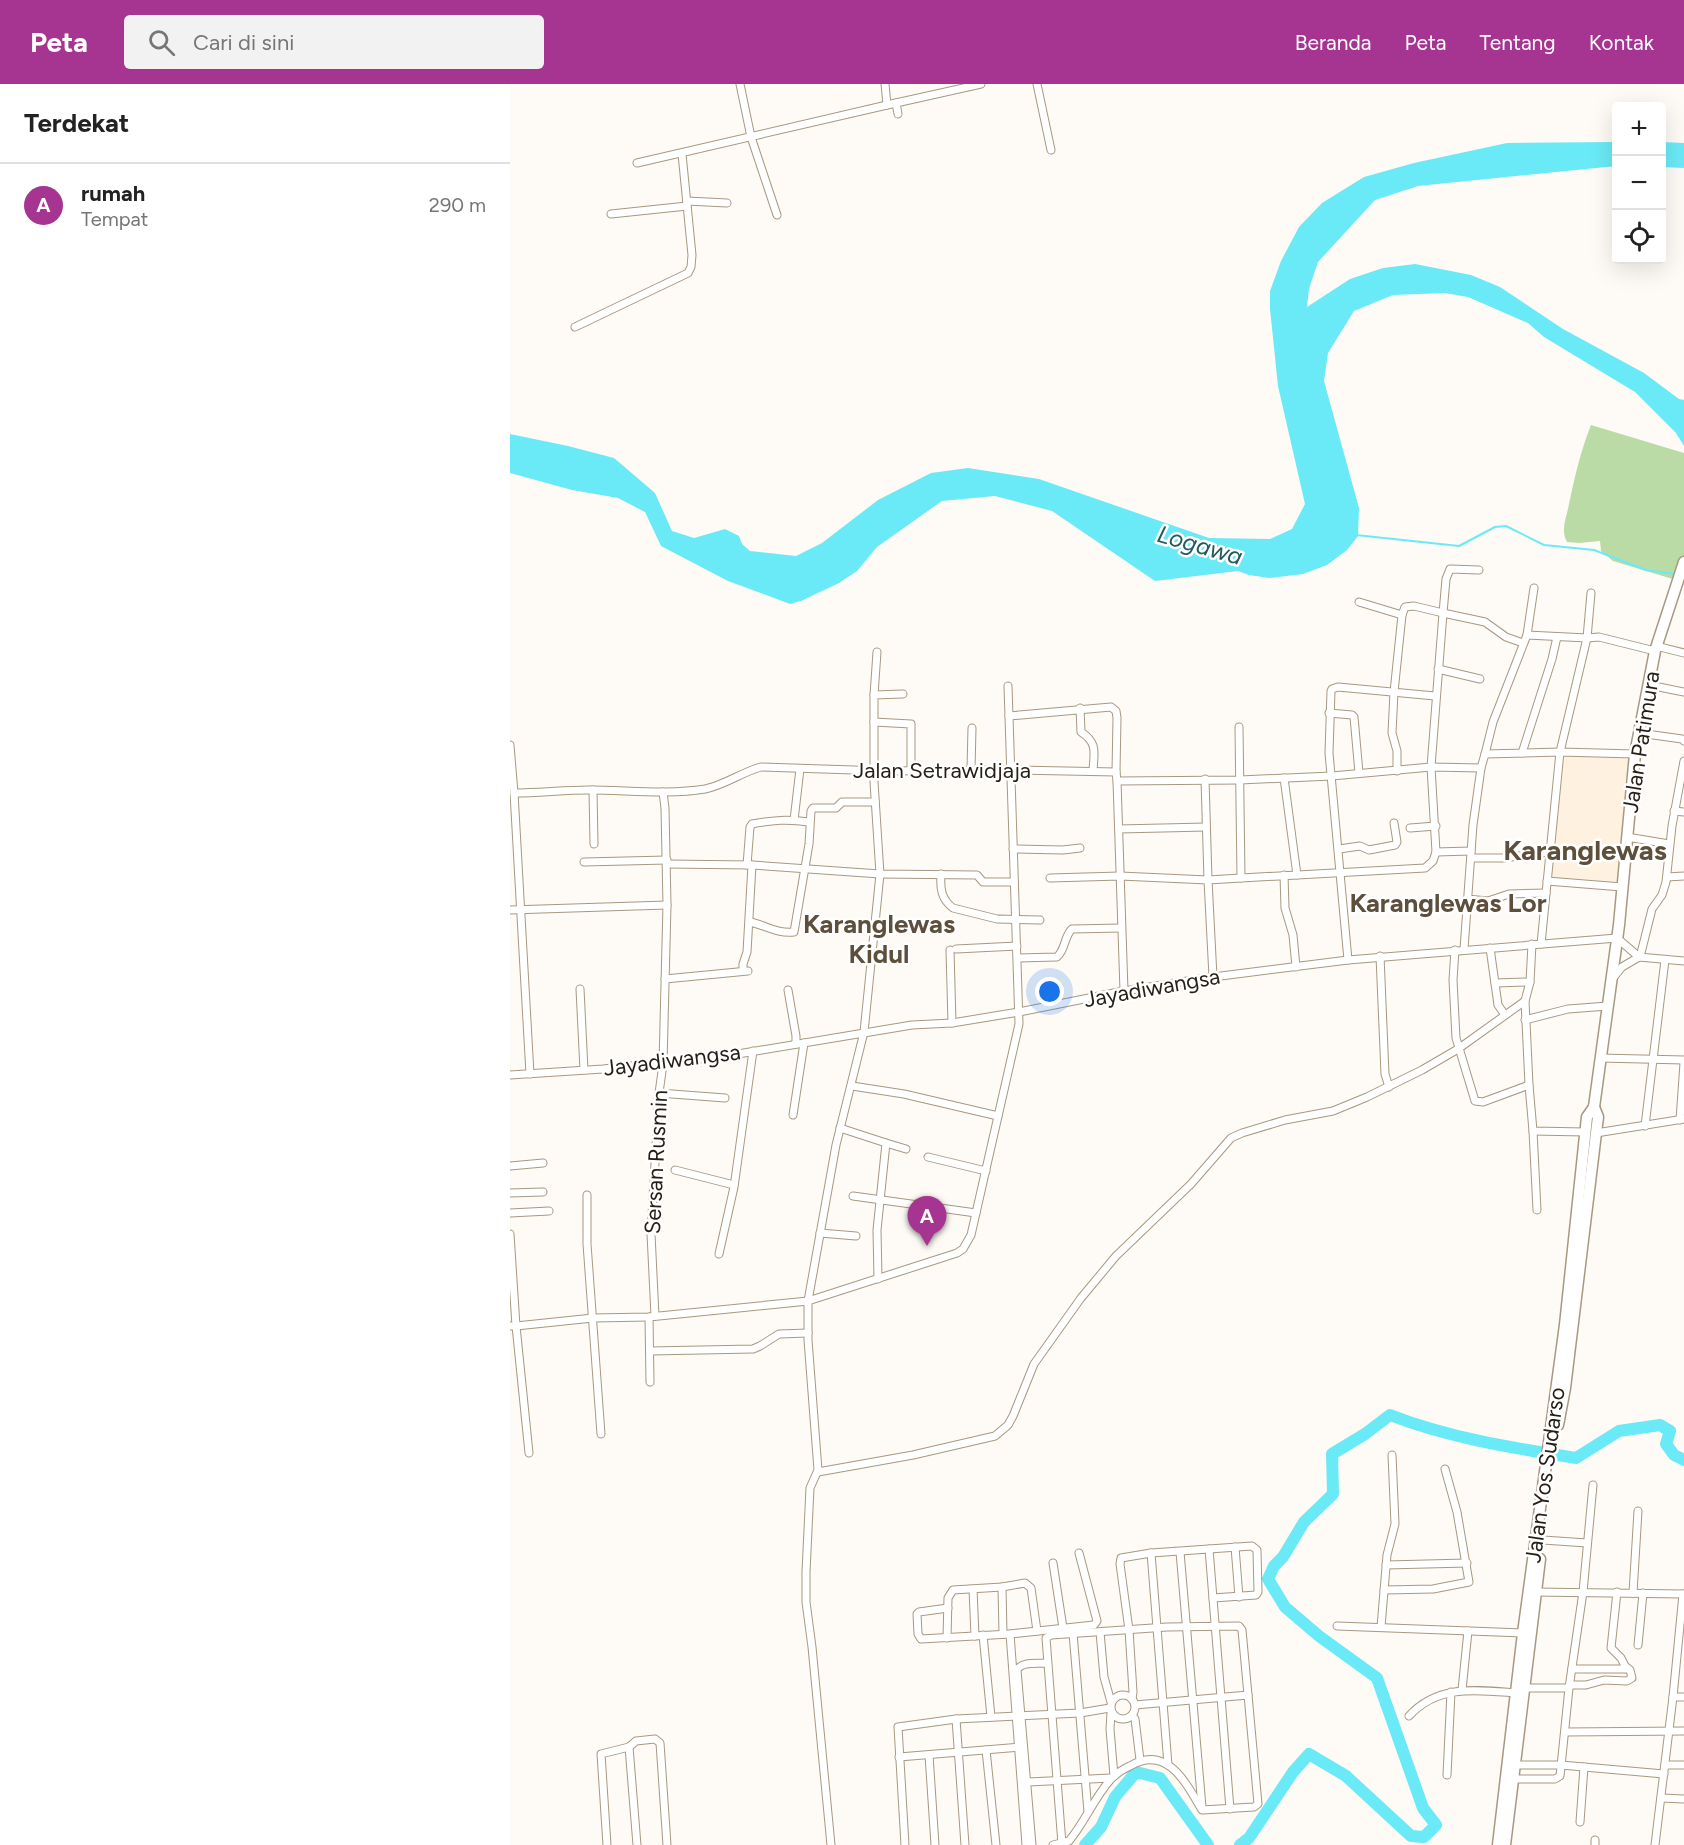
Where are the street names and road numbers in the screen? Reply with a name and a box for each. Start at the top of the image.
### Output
street label: Jalan Patimura [1616,669,1666,815]
street label: Jalan Setrawidjaja [853,757,1031,784]
street label: Jayadiwangsa [1082,963,1222,1013]
street label: Jayadiwangsa [602,1038,742,1082]
street label: Sersan Rusmin [639,1089,673,1235]
street label: Jalan Yos Sudarso [1519,1385,1571,1565]

